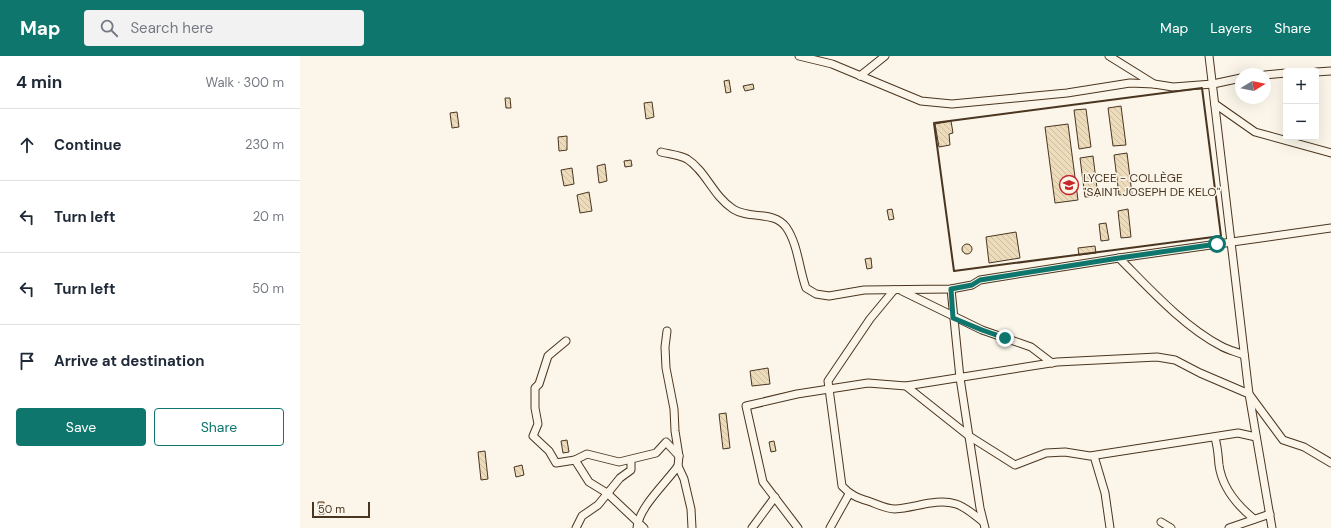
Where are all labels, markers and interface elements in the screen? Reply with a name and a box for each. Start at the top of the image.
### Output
search box [84,10,364,46]
text: Map [20,16,60,41]
icon: search [98,17,120,39]
text: Search here [130,18,213,38]
text: Map [1160,19,1188,37]
text: Layers [1210,19,1252,37]
text: Share [1274,19,1311,37]
north arrow [1235,68,1271,104]
map controls [1283,68,1319,140]
button: + [1283,68,1319,104]
text: 4 min [16,71,62,93]
text: Walk · 300 m [206,74,284,91]
button: − [1283,104,1319,140]
icon: ahead [16,134,38,156]
text: Continue [54,135,122,155]
text: 230 m [245,136,284,153]
place label: LYCEE - COLLÈGE "SAINT JOSEPH DE KELO" [1083,170,1221,200]
school or university icon: LYCEE - COLLÈGE "SAINT JOSEPH DE KELO" [1058,174,1080,196]
icon: left [16,206,38,228]
text: Turn left [54,207,115,227]
text: 20 m [253,208,284,225]
route start [1208,235,1226,253]
icon: left [16,278,38,300]
text: Turn left [54,279,115,299]
text: 50 m [252,280,284,297]
route end [996,329,1014,347]
icon: arrive [16,350,38,372]
text: Arrive at destination [54,351,205,371]
button: Save [16,408,146,446]
button: Share [154,408,284,446]
scale bar [312,500,370,519]
text: 50 m [318,502,345,516]

